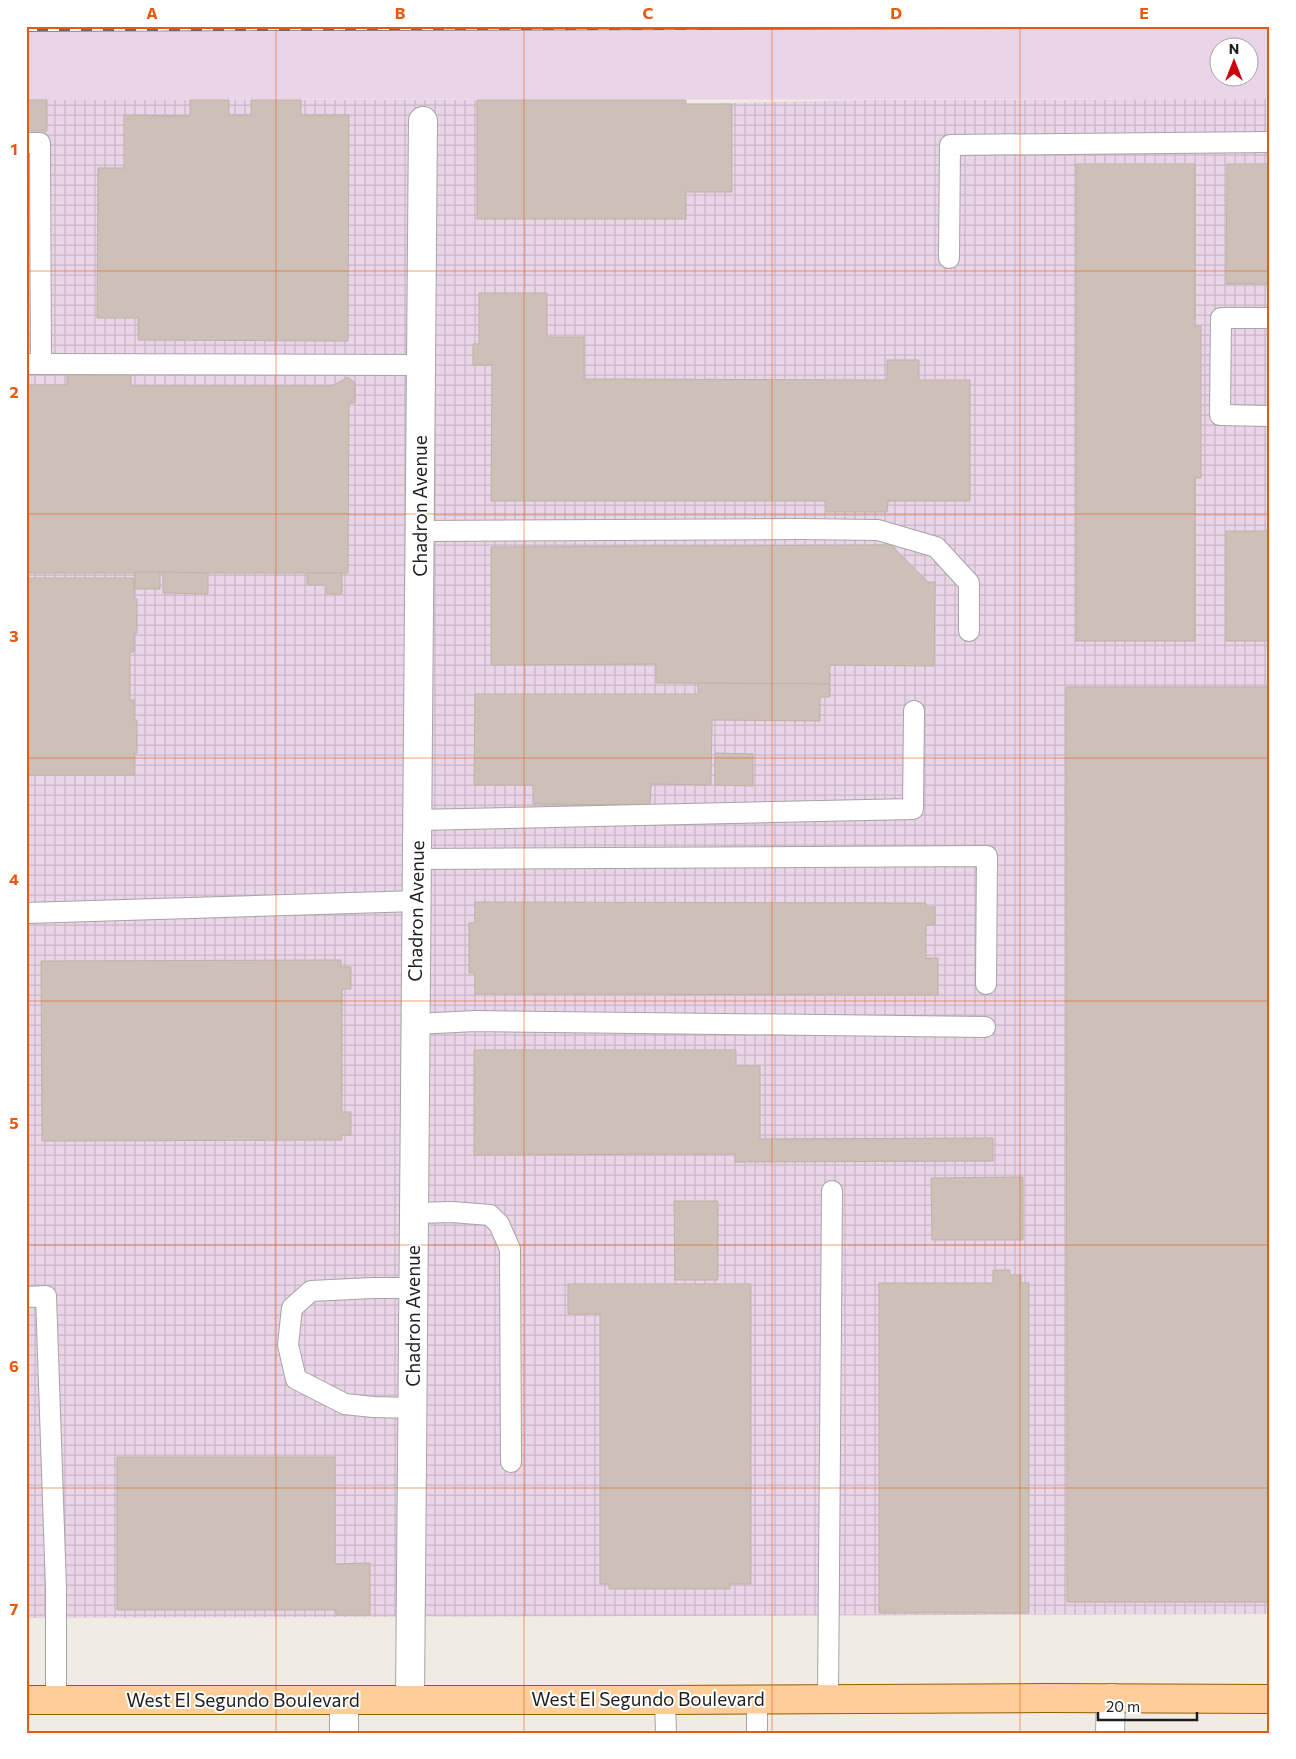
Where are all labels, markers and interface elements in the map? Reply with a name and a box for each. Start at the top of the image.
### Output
text: A [146,3,158,22]
text: B [395,3,406,22]
text: C [643,3,654,22]
text: D [890,3,902,22]
text: E [1139,3,1149,22]
north arrow [1208,38,1258,88]
text: N [1229,40,1239,57]
text: 1 [10,139,18,158]
text: 2 [9,382,19,401]
street label: Chadron Avenue [408,435,431,577]
text: 3 [9,626,19,645]
street label: Chadron Avenue [403,840,428,982]
text: 4 [9,869,19,888]
text: 5 [9,1113,19,1132]
street label: Chadron Avenue [401,1245,424,1387]
text: 6 [9,1356,19,1375]
text: 7 [10,1599,19,1618]
street label: West El Segundo Boulevard [531,1687,765,1710]
street label: West El Segundo Boulevard [126,1688,360,1711]
scale bar [1098,1689,1197,1721]
text: 20 m [1106,1697,1140,1715]

